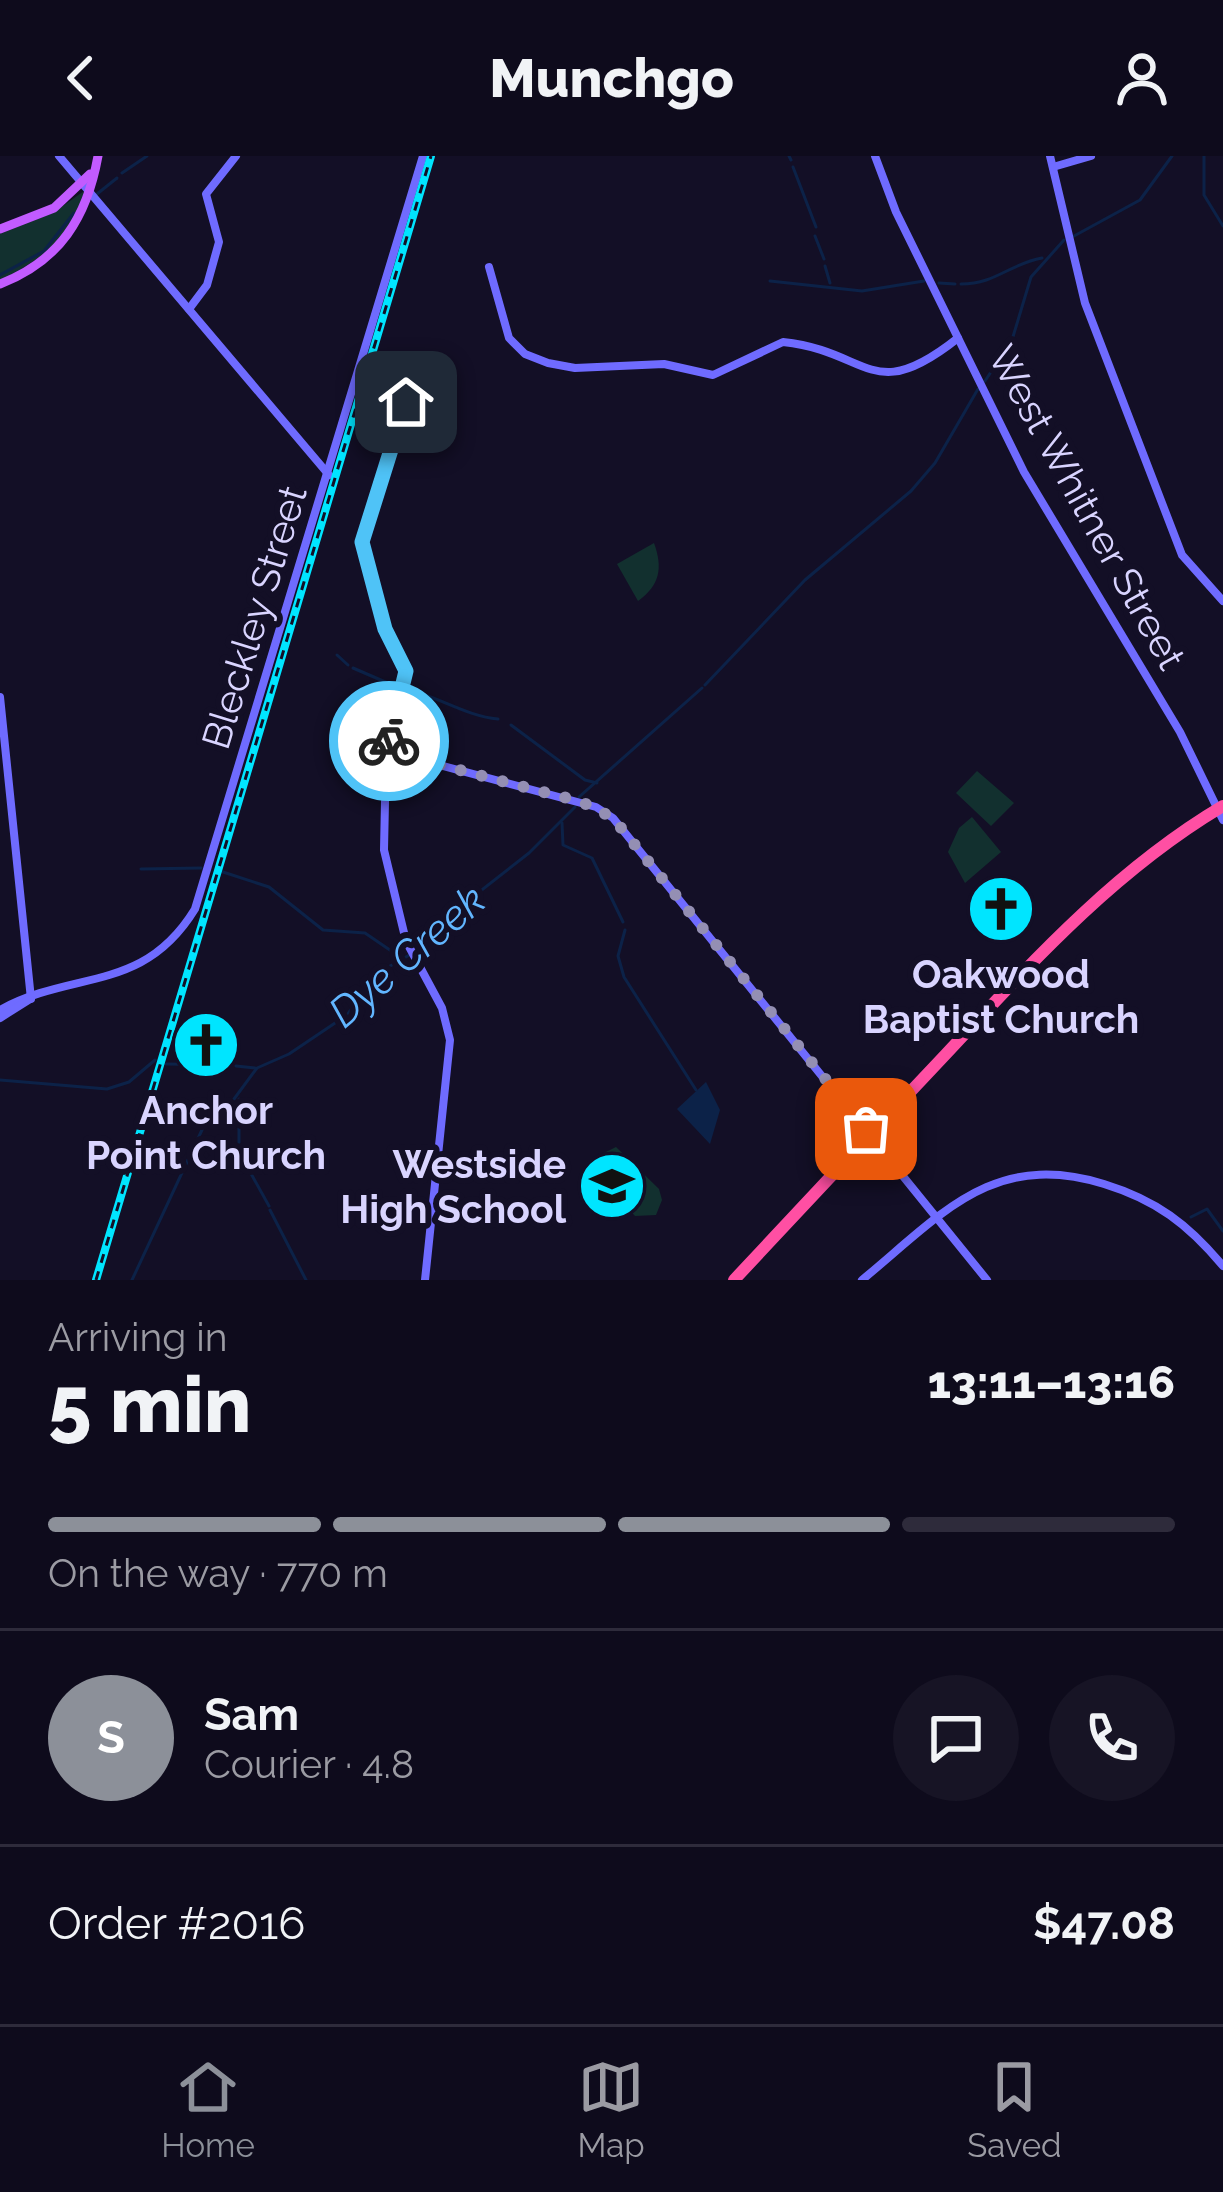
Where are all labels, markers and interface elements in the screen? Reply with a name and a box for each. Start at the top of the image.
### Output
icon: back [48,45,114,111]
icon: person [1109,45,1175,111]
text: Munchgo [489,46,734,110]
street label: West Whitner Street [979,337,1195,677]
pin [355,351,457,453]
icon: home [373,369,439,435]
street label: Bleckley Street [192,480,316,754]
courier [329,681,449,801]
icon: bike [356,708,422,774]
church icon: Oakwood Baptist Church [966,874,1036,944]
water label: Dye Creek [319,875,495,1037]
place label: Oakwood Baptist Church [863,951,1139,1042]
church icon: Anchor Point Church [171,1010,241,1080]
pin [815,1078,917,1180]
place label: Anchor Point Church [86,1087,326,1178]
icon: bag [833,1096,899,1162]
place label: Westside High School [340,1141,567,1232]
school or university icon: Westside High School [577,1151,647,1221]
text: Arriving in [48,1314,228,1360]
text: 13:11–13:16 [928,1356,1175,1409]
text: 5 min [48,1359,251,1450]
text: On the way · 770 m [48,1550,388,1596]
button: chat [893,1675,1019,1801]
button: phone [1049,1675,1175,1801]
text: Sam [204,1688,299,1741]
text: S [97,1711,125,1764]
text: Courier · 4.8 [204,1741,414,1787]
text: Order #2016 [48,1897,305,1950]
text: $47.08 [1033,1897,1175,1950]
tab: Home [161,2054,255,2165]
tab: Map [577,2054,645,2165]
tab: Saved [967,2054,1062,2165]

